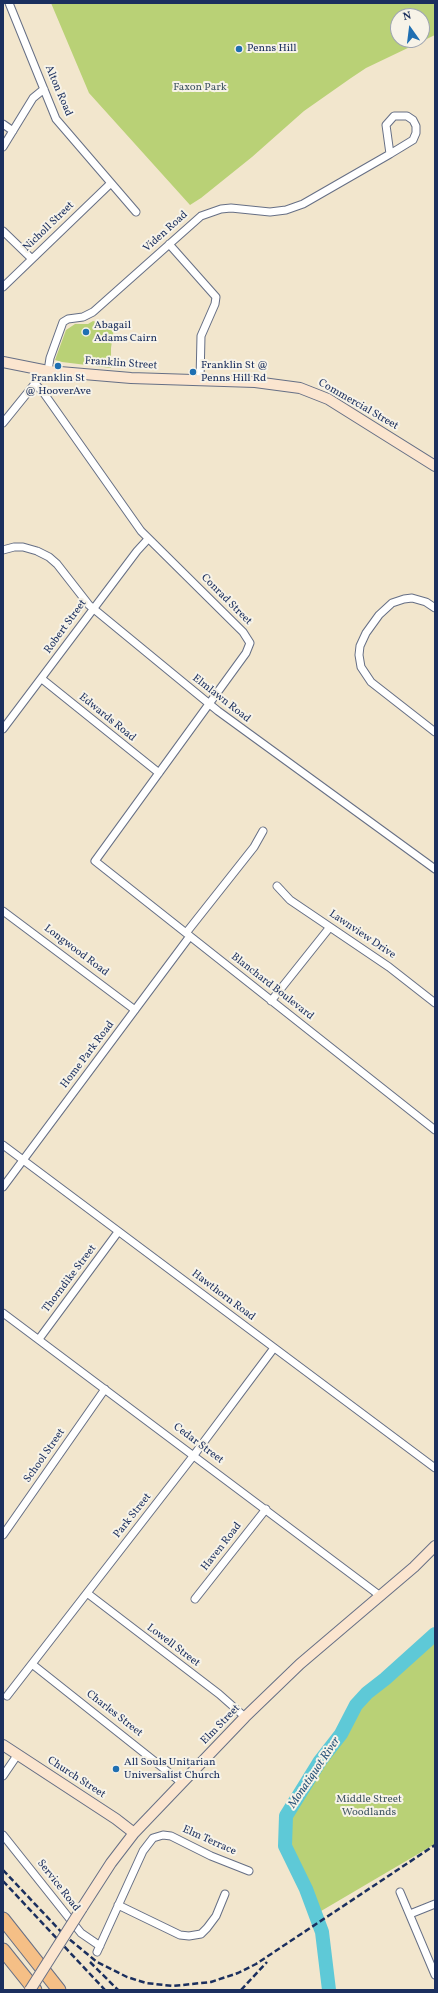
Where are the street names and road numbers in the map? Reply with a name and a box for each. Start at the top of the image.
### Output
street label: Alton Road [41,63,75,119]
street label: Nicholl Street [21,199,77,255]
street label: Viden Road [141,209,191,255]
street label: Franklin Street [84,355,158,373]
street label: Commercial Street [316,377,400,433]
street label: Conrad Street [198,572,254,628]
street label: Robert Street [42,597,90,657]
street label: Elmlawn Road [189,672,253,726]
street label: Edwards Road [76,691,138,745]
street label: Lawnview Drive [326,908,398,962]
street label: Longwood Road [41,922,111,980]
street label: Blanchard Boulevard [228,951,316,1023]
street label: Home Park Road [58,1019,118,1091]
street label: Thorndike Street [40,1243,100,1315]
street label: Hawthorn Road [189,1268,257,1324]
street label: Cedar Street [170,1421,226,1467]
street label: School Street [21,1426,69,1486]
street label: Park Street [111,1491,155,1541]
street label: Haven Road [199,1520,245,1574]
street label: Lowell Street [144,1622,202,1670]
street label: Charles Street [83,1688,145,1740]
street label: Elm Street [199,1702,243,1748]
street label: Church Street [44,1754,108,1802]
street label: Elm Terrace [180,1823,238,1859]
street label: Service Road [34,1857,82,1915]

